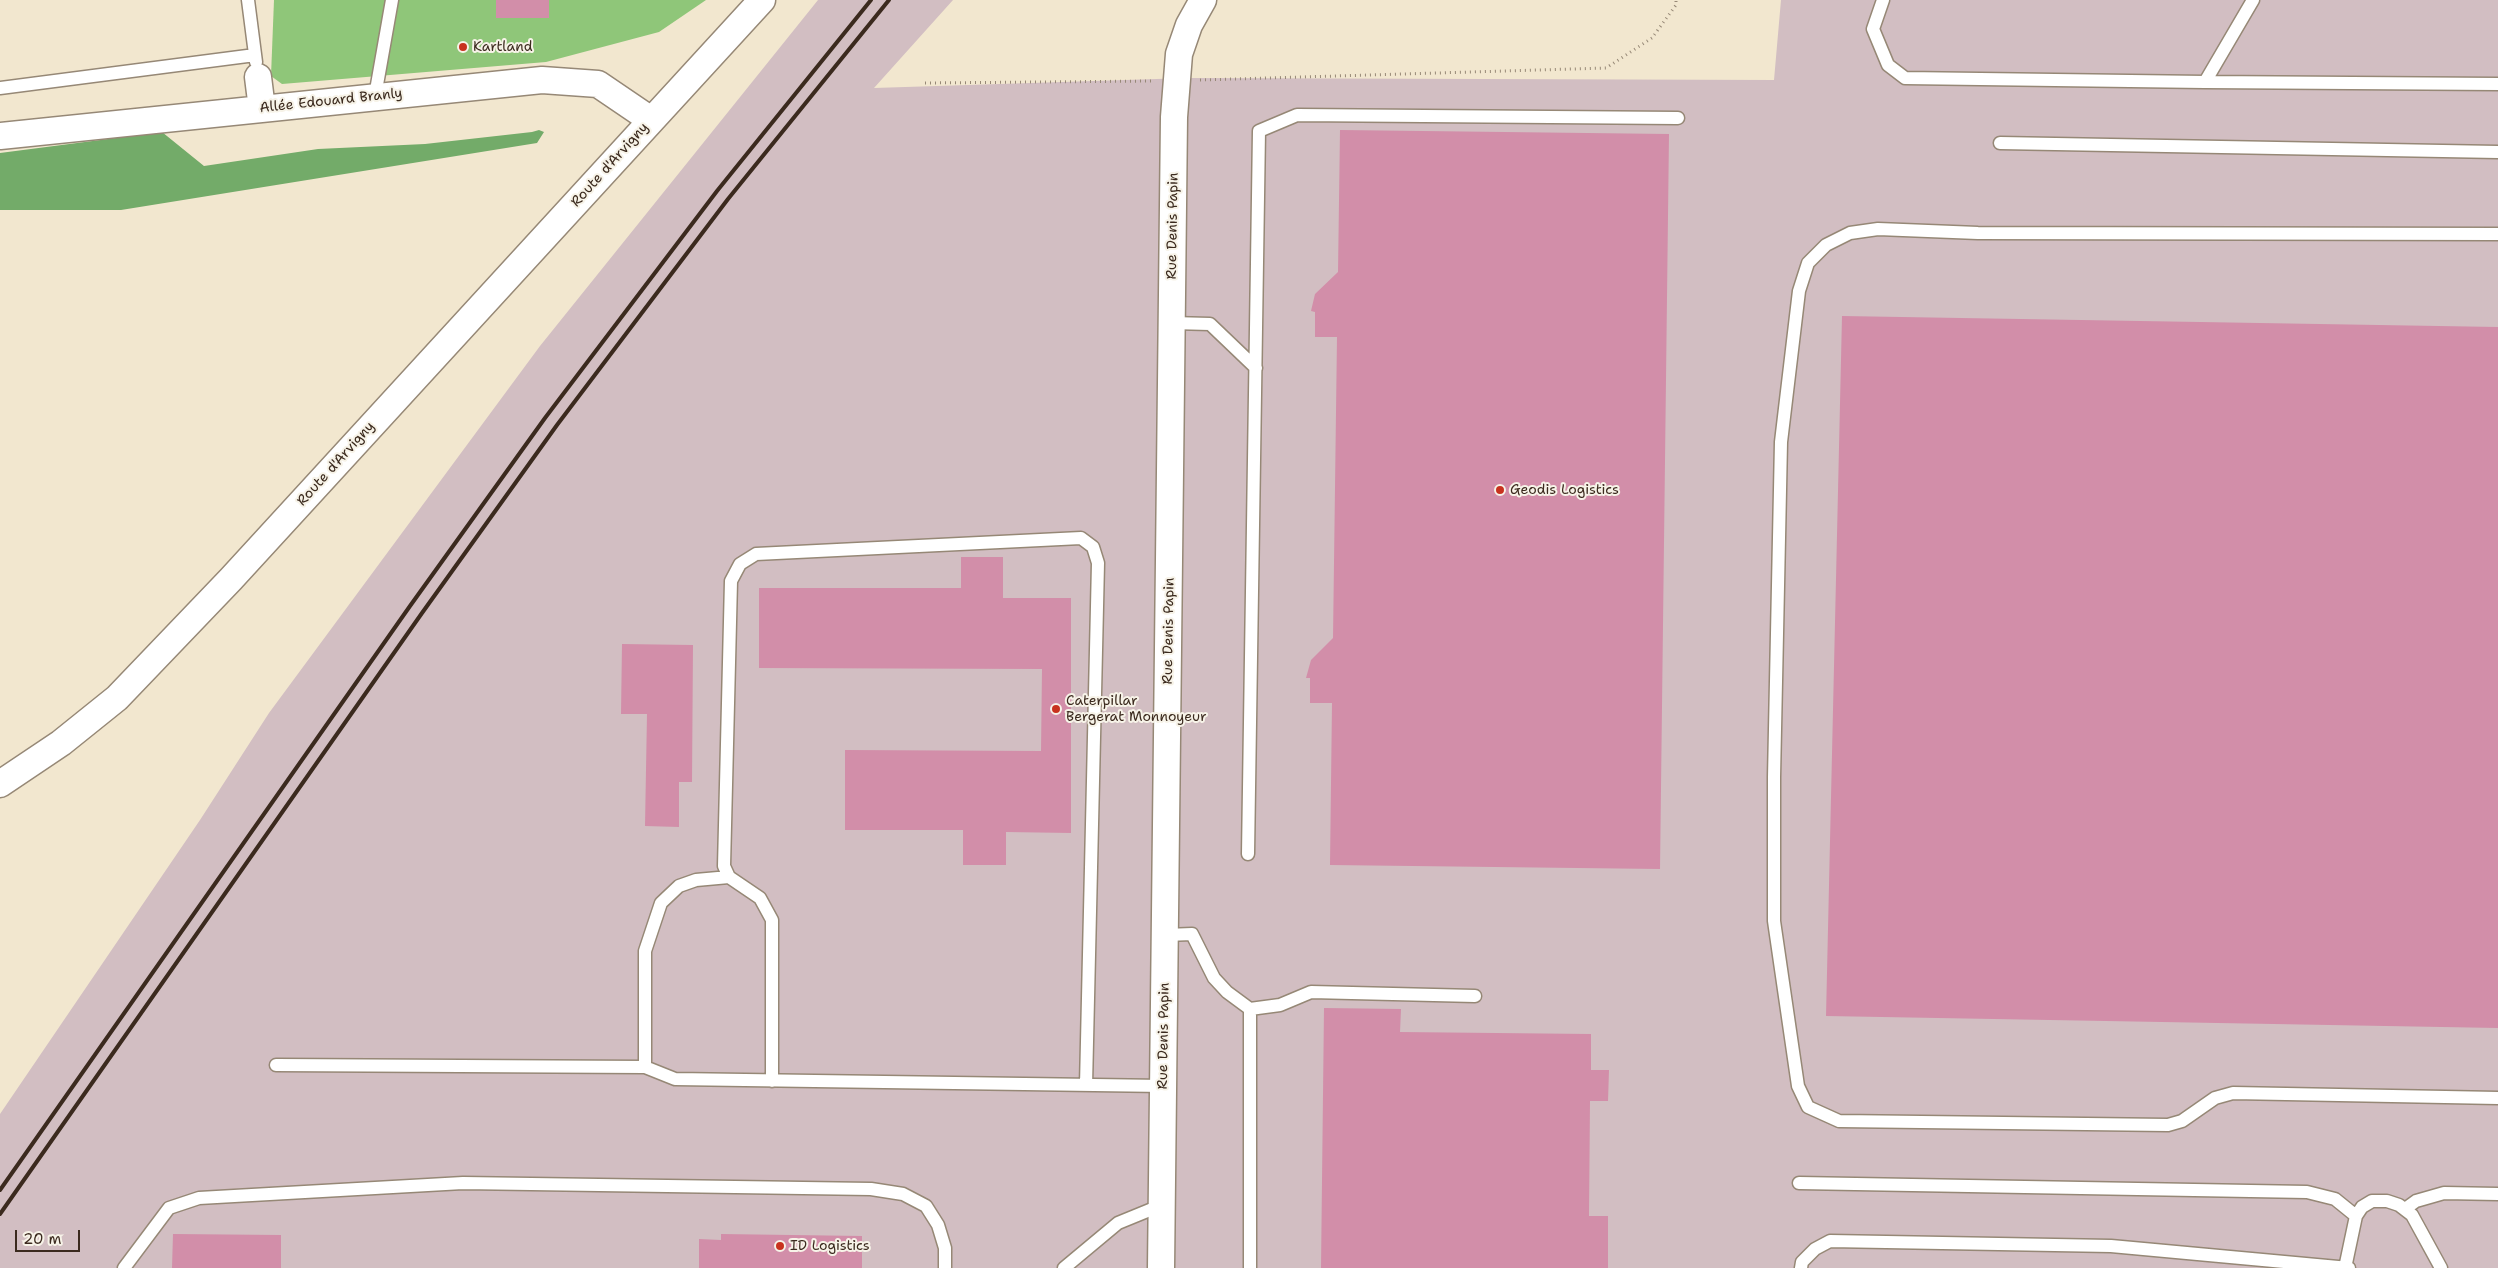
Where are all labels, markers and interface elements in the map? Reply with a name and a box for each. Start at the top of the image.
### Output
place label: Kartland [473,39,533,55]
marker: Kartland [457,41,469,53]
street label: Allée Edouard Branly [259,85,403,117]
street label: Route d'Arvigny [568,119,652,211]
street label: Rue Denis Papin [1164,172,1182,280]
street label: Route d'Arvigny [294,418,378,510]
place label: Geodis Logistics [1510,482,1619,498]
marker: Geodis Logistics [1494,484,1506,496]
street label: Rue Denis Papin [1160,577,1178,685]
place label: Caterpillar Bergerat Monnoyeur [1066,693,1207,726]
marker: Caterpillar Bergerat Monnoyeur [1050,703,1062,715]
street label: Rue Denis Papin [1155,982,1173,1090]
scale bar [18,1220,82,1252]
text: 20 m [23,1229,62,1249]
place label: ID Logistics [790,1238,870,1254]
marker: ID Logistics [774,1240,786,1252]

